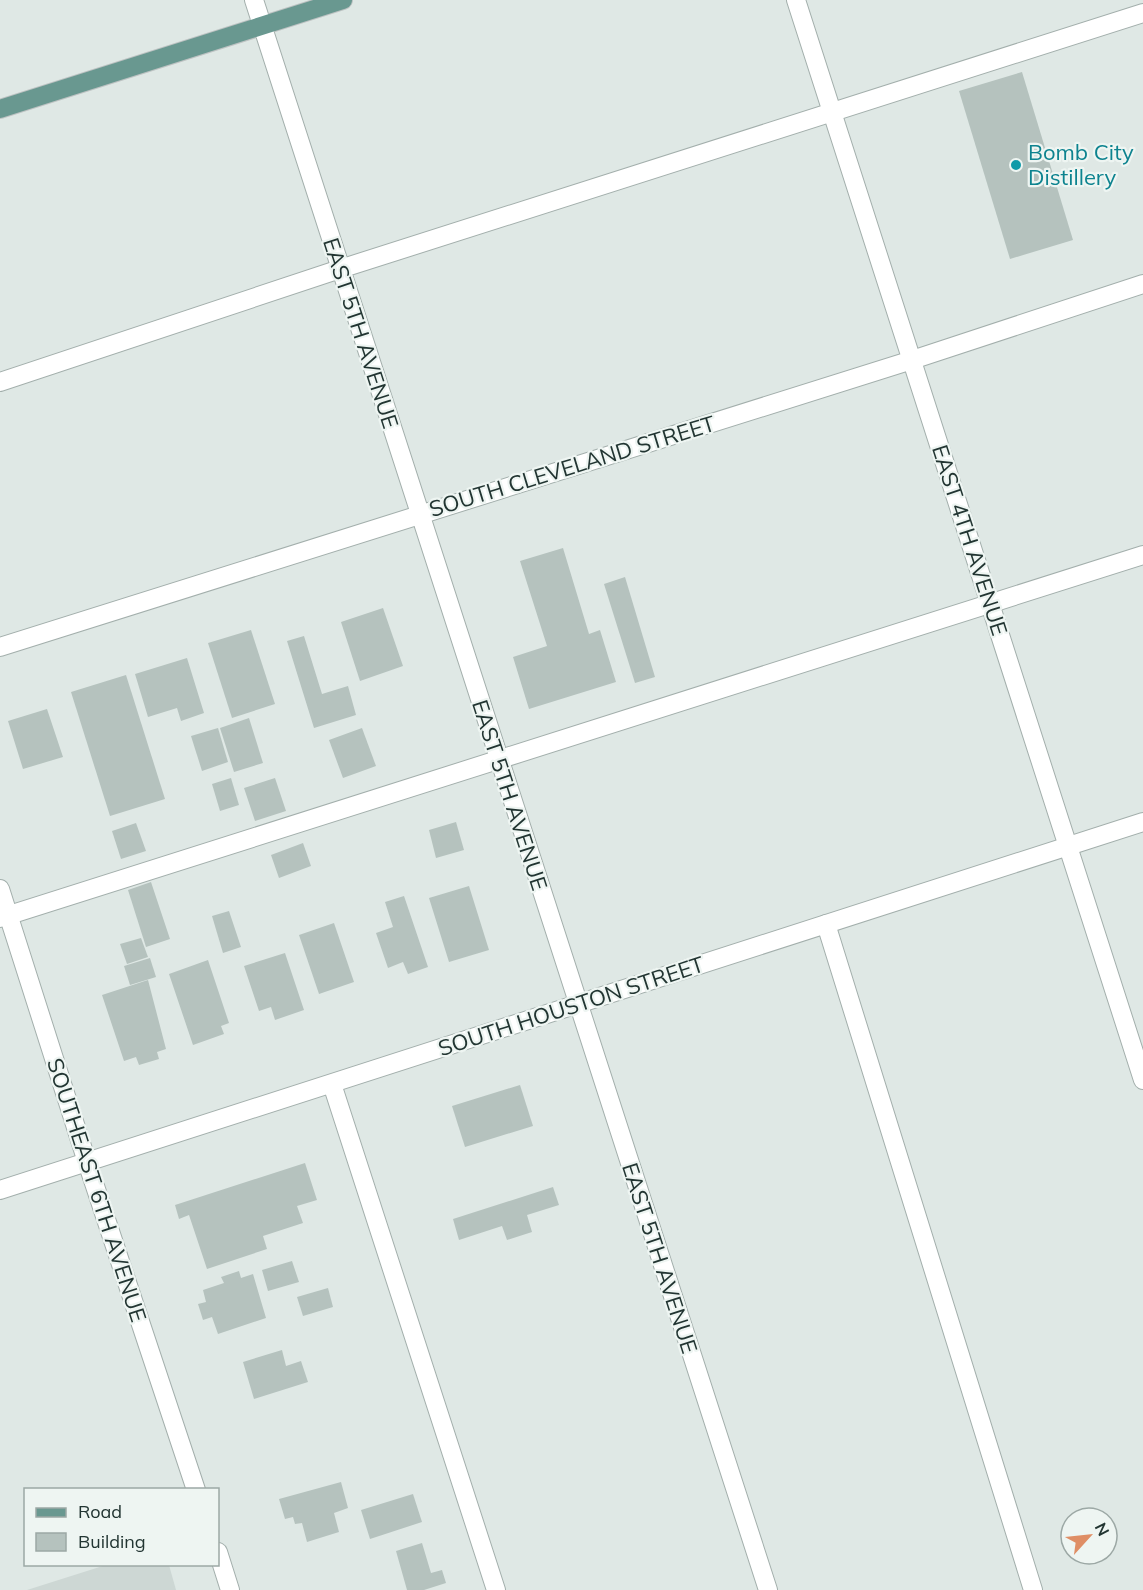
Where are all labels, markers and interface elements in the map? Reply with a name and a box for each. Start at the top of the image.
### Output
place label: Bomb City Distillery [1028,138,1134,191]
marker: Bomb City Distillery [1009,158,1023,172]
street label: EAST 5TH AVENUE [317,234,405,432]
street label: SOUTH CLEVELAND STREET [425,409,719,523]
street label: EAST 4TH AVENUE [926,441,1014,639]
street label: EAST 5TH AVENUE [466,696,554,894]
street label: SOUTH HOUSTON STREET [434,950,708,1062]
street label: SOUTHEAST 6TH AVENUE [41,1055,153,1325]
street label: EAST 5TH AVENUE [616,1159,704,1357]
legend [24,1488,219,1566]
text: Road [78,1500,122,1523]
north arrow [1059,1506,1119,1566]
text: N [1091,1519,1114,1539]
text: Building [78,1530,146,1553]

